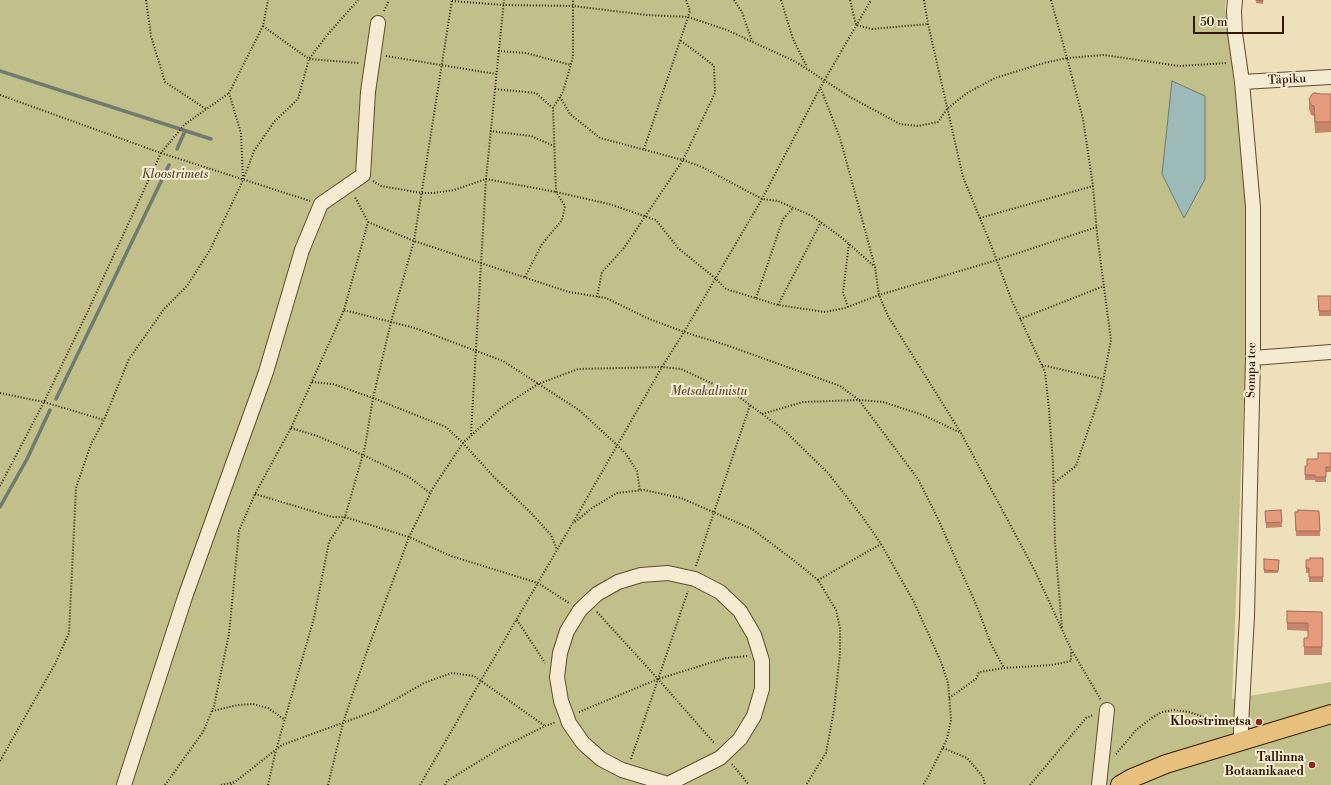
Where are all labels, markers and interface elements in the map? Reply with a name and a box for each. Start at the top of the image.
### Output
scale bar [1195,8,1286,34]
text: 50 m [1200,15,1228,30]
street label: Täpiku [1268,72,1306,88]
park label: Kloostrimets [142,168,208,182]
street label: Sompa tee [1244,342,1260,398]
park label: Metsakalmistu [671,385,747,399]
place label: Kloostrimetsa [1170,715,1251,729]
marker: Kloostrimetsa [1254,717,1264,727]
place label: Tallinna Botaanikaaed [1225,751,1304,779]
marker: Tallinna Botaanikaaed [1307,760,1317,770]

